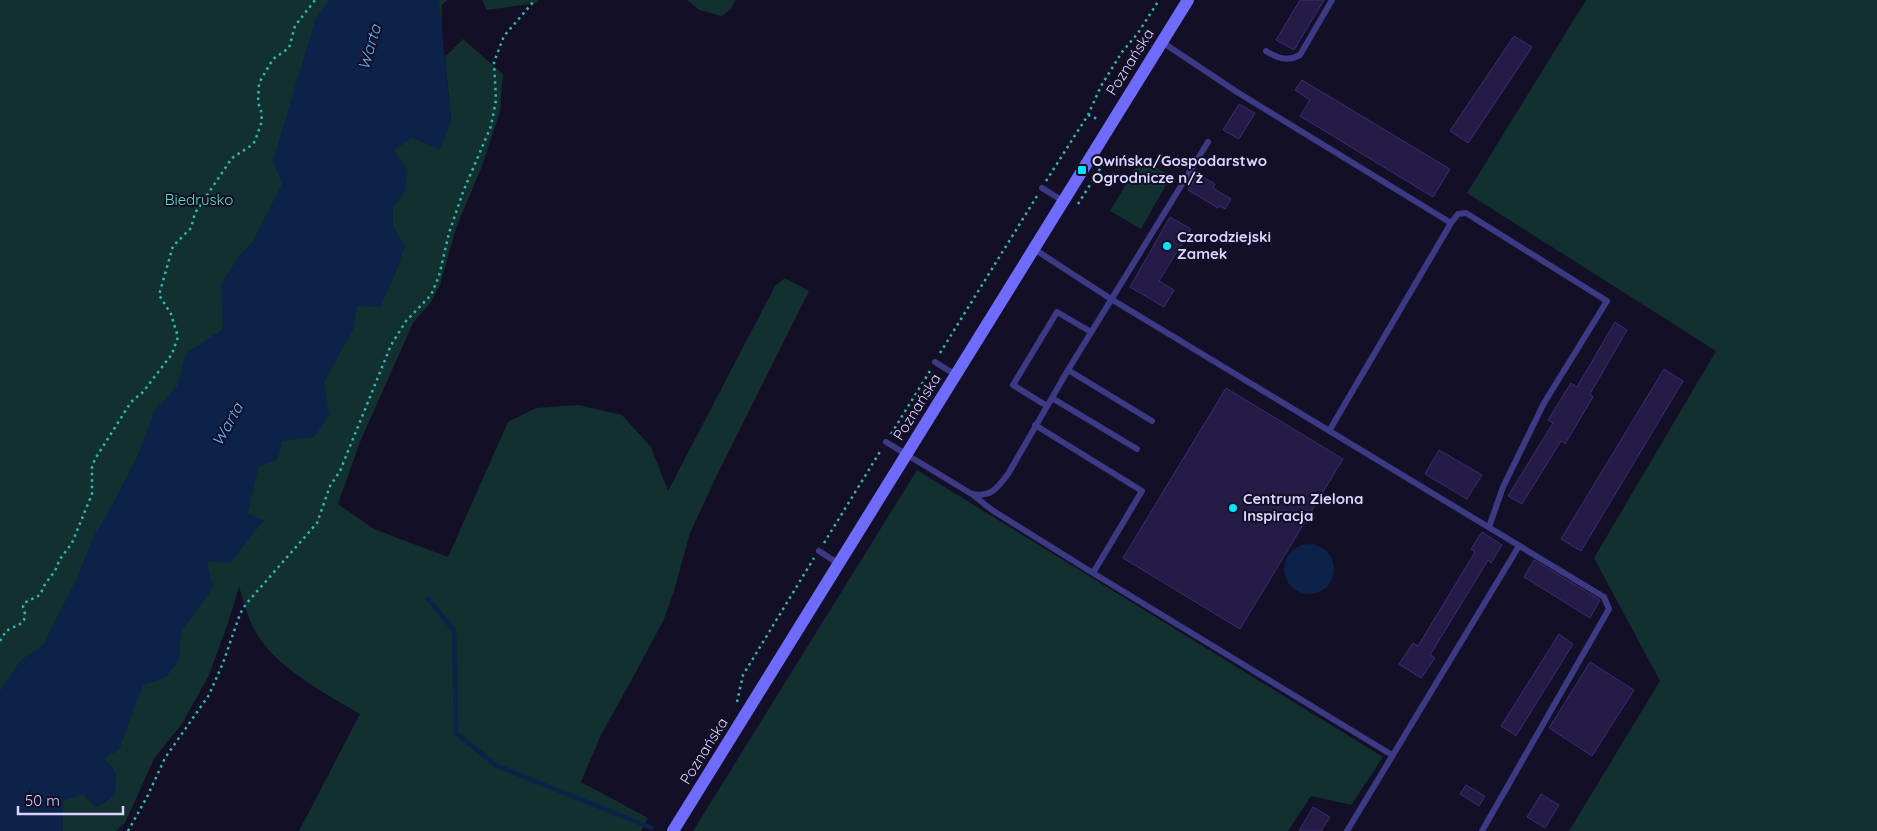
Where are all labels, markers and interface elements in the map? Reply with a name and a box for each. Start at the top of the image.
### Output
water label: Warta [353,21,385,72]
street label: Poznańska [1102,25,1158,99]
place label: Owińska/Gospodarstwo Ogrodnicze n/ż [1092,151,1267,187]
marker: Owińska/Gospodarstwo Ogrodnicze n/ż [1076,164,1088,176]
park label: Biedrusko [165,190,233,209]
place label: Czarodziejski Zamek [1177,227,1271,263]
marker: Czarodziejski Zamek [1161,240,1173,252]
street label: Poznańska [889,370,945,444]
water label: Warta [207,398,248,449]
place label: Centrum Zielona Inspiracja [1243,489,1363,525]
marker: Centrum Zielona Inspiracja [1227,502,1239,514]
street label: Poznańska [676,714,732,788]
scale bar [18,784,122,816]
text: 50 m [25,791,60,810]

